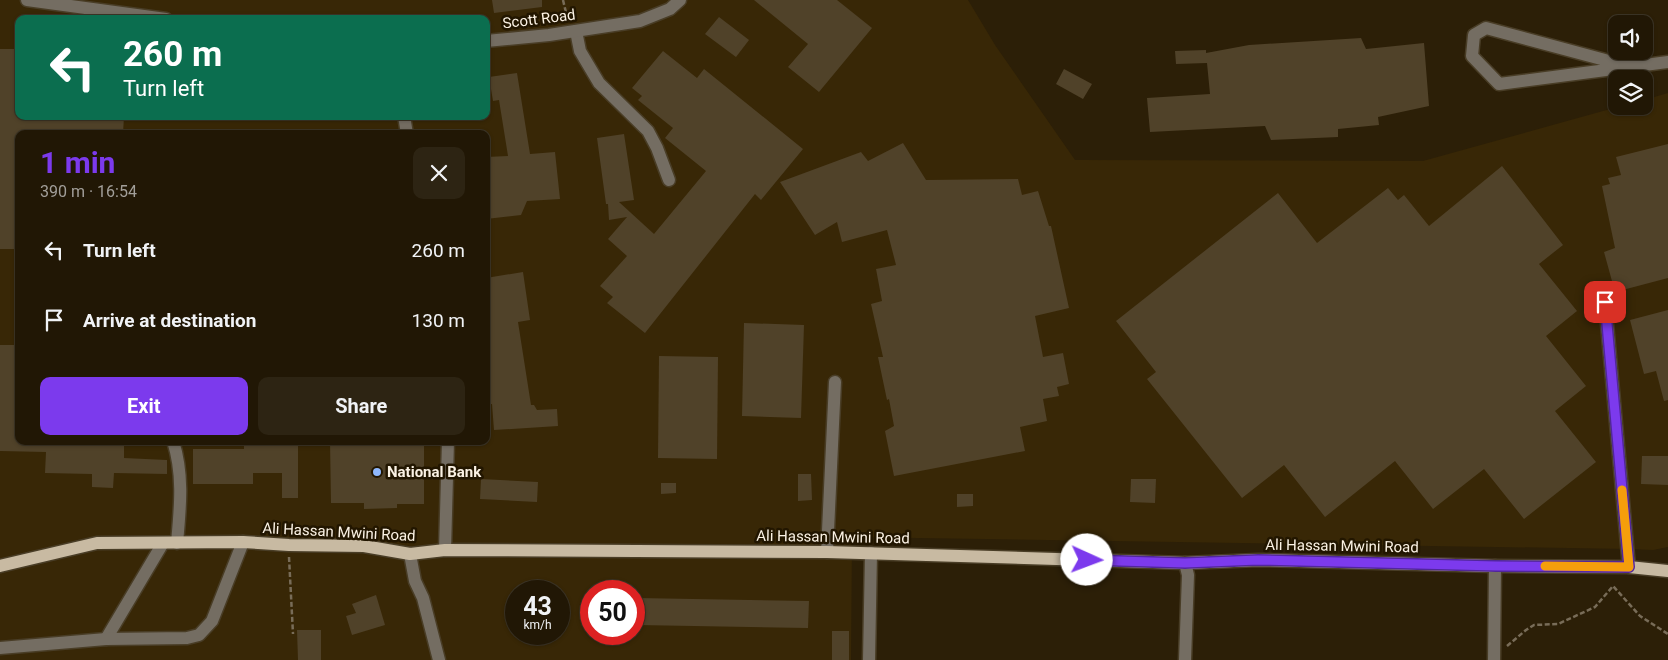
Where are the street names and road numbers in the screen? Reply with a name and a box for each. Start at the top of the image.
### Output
street label: Scott Road [502,6,576,32]
street label: Ali Hassan Mwini Road [262,519,416,545]
street label: Ali Hassan Mwini Road [756,527,910,547]
street label: Ali Hassan Mwini Road [1265,536,1419,556]

